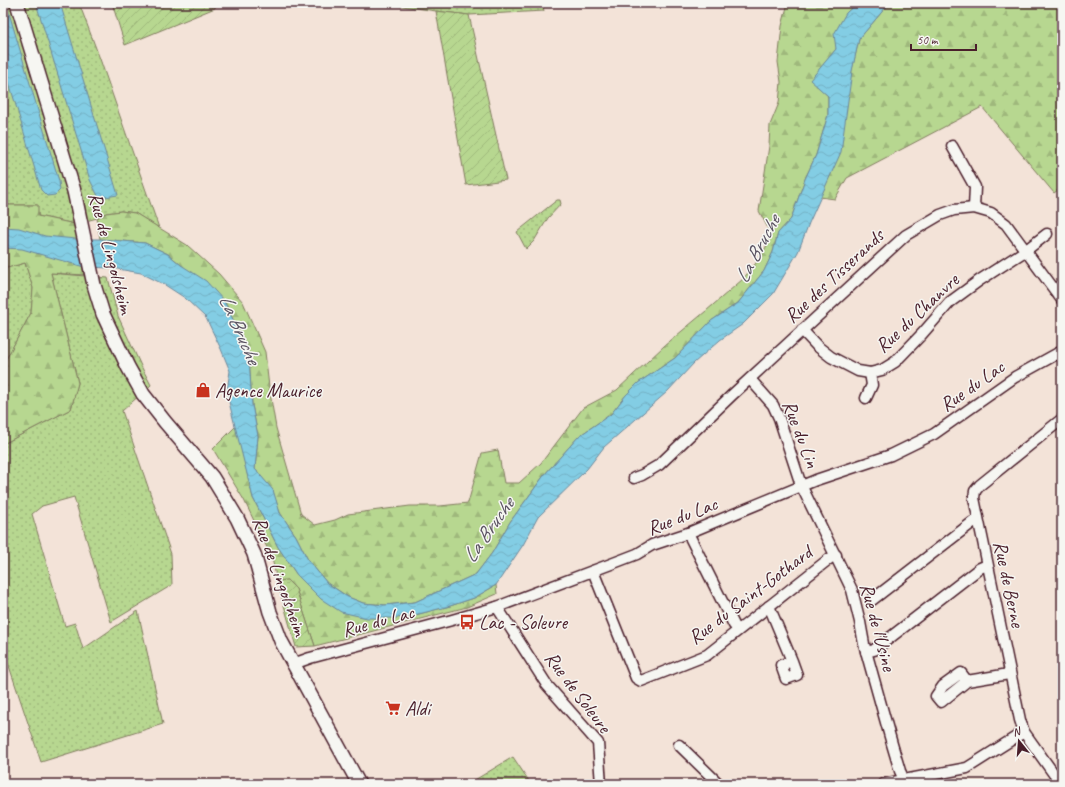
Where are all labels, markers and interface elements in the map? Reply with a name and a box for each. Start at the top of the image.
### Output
scale bar [911,26,976,52]
text: 50 m [917,32,939,48]
street label: Rue de Lingolsheim [83,190,140,318]
water label: La Bruche [728,208,787,287]
street label: Rue des Tisserands [779,222,891,328]
street label: Rue du Chanvre [870,267,965,358]
water label: La Bruche [213,290,268,371]
street label: Rue du Lac [935,354,1010,417]
place label: Agence Maurice [215,378,322,403]
shop icon: Agence Maurice [194,381,212,399]
street label: Rue du Lin [777,397,826,472]
water label: La Bruche [456,490,521,567]
street label: Rue du Lac [643,491,722,541]
street label: Rue de Lingolsheim [247,513,314,640]
street label: Rue du Saint-Gothard [683,538,819,650]
street label: Rue de Berne [988,539,1031,631]
street label: Rue de l'Usine [854,580,902,675]
street label: Rue du Lac [339,599,418,643]
place label: Lac - Soleure [479,610,569,635]
bus stop icon: Lac - Soleure [458,613,476,631]
street label: Rue de Soleure [539,646,618,739]
place label: Aldi [405,696,432,721]
supermarket icon: Aldi [384,699,402,717]
north arrow [999,721,1039,761]
text: N [1011,723,1023,739]

